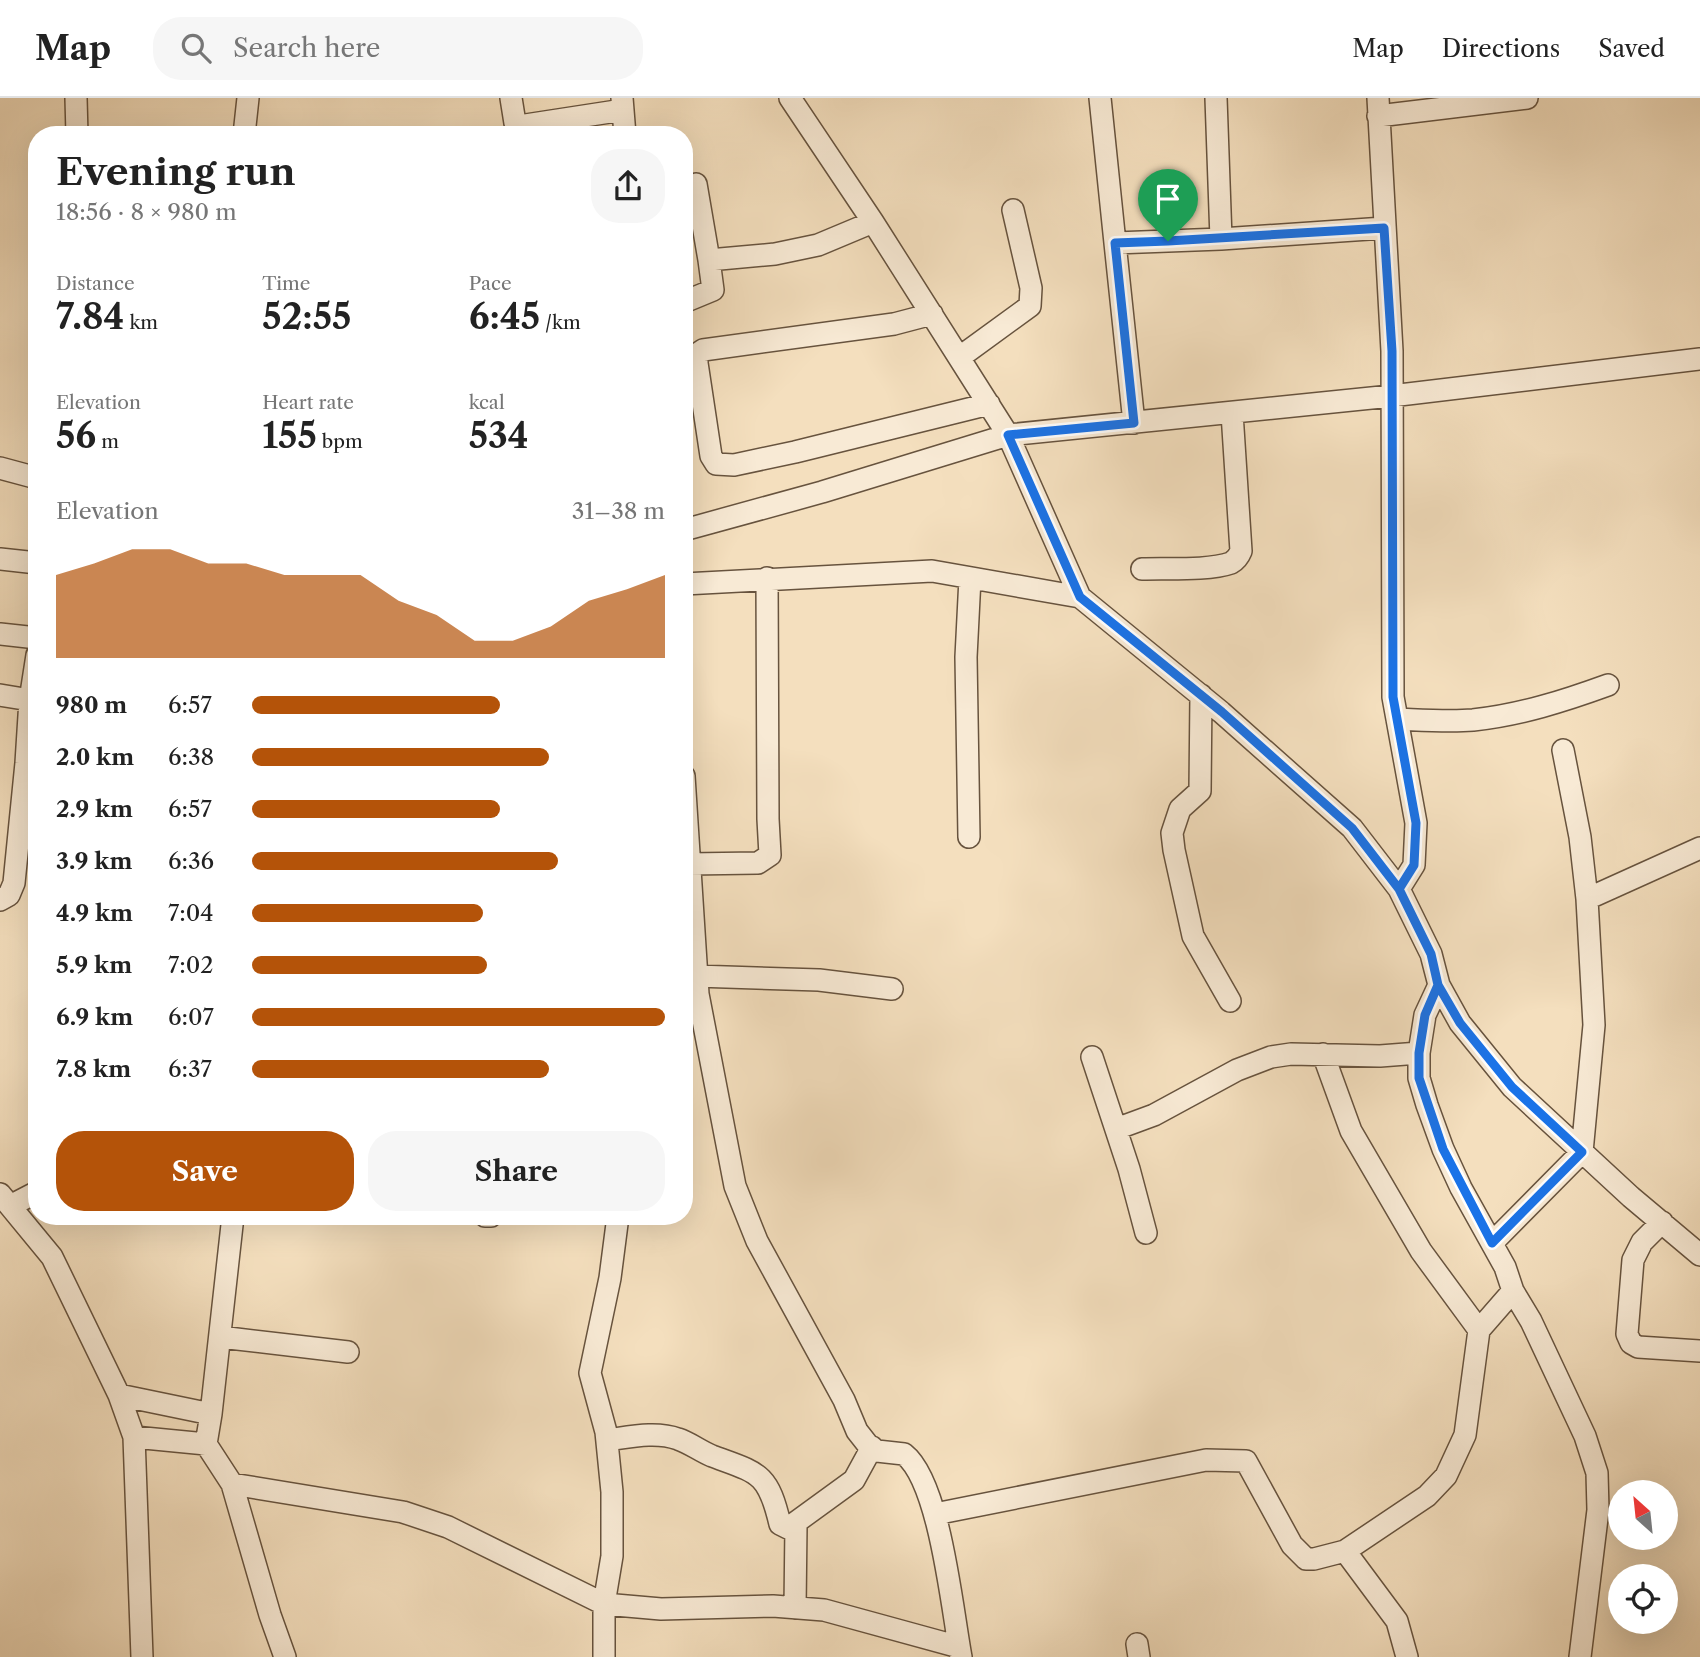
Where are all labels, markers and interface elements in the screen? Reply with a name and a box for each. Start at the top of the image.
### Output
search box [153,17,643,80]
text: Map [35,28,111,69]
icon: search [177,29,215,67]
text: Search here [233,32,380,64]
text: Map [1352,34,1404,63]
text: Directions [1442,34,1560,63]
text: Saved [1598,34,1665,63]
text: Evening run [56,148,296,195]
button: share [591,149,665,223]
pin [1138,169,1198,241]
icon: arrive [1149,180,1187,218]
text: 18:56 · 8 × 980 m [56,198,237,226]
text: Distance [56,272,135,295]
text: Time [262,272,310,295]
text: Pace [469,272,512,295]
text: 7.84 [56,295,124,338]
text: 52:55 [262,295,351,338]
text: 6:45 [469,295,540,338]
text: km [124,311,158,334]
text: /km [540,311,581,334]
text: Elevation [56,391,141,414]
text: Heart rate [262,391,354,414]
text: kcal [469,391,505,414]
text: 56 [56,414,96,457]
text: 155 [262,414,317,457]
text: 534 [469,414,529,457]
text: m [96,430,119,453]
text: bpm [317,430,363,453]
text: Elevation [56,497,159,525]
text: 31–38 m [572,497,665,525]
text: 980 m [56,691,127,719]
text: 6:57 [168,691,212,719]
text: 2.0 km [56,743,134,771]
text: 6:38 [168,743,214,771]
text: 2.9 km [56,795,133,823]
text: 6:57 [168,795,212,823]
text: 3.9 km [56,847,132,875]
text: 6:36 [168,847,214,875]
text: 4.9 km [56,899,133,927]
text: 7:04 [168,899,214,927]
text: 5.9 km [56,951,132,979]
text: 7:02 [168,951,214,979]
text: 6.9 km [56,1003,133,1031]
text: 6:07 [168,1003,214,1031]
text: 7.8 km [56,1055,131,1083]
text: 6:37 [168,1055,212,1083]
button: Save [56,1131,354,1211]
button: Share [368,1131,665,1211]
north arrow [1608,1480,1678,1550]
map controls [1608,1480,1678,1634]
button: locate [1608,1564,1678,1634]

